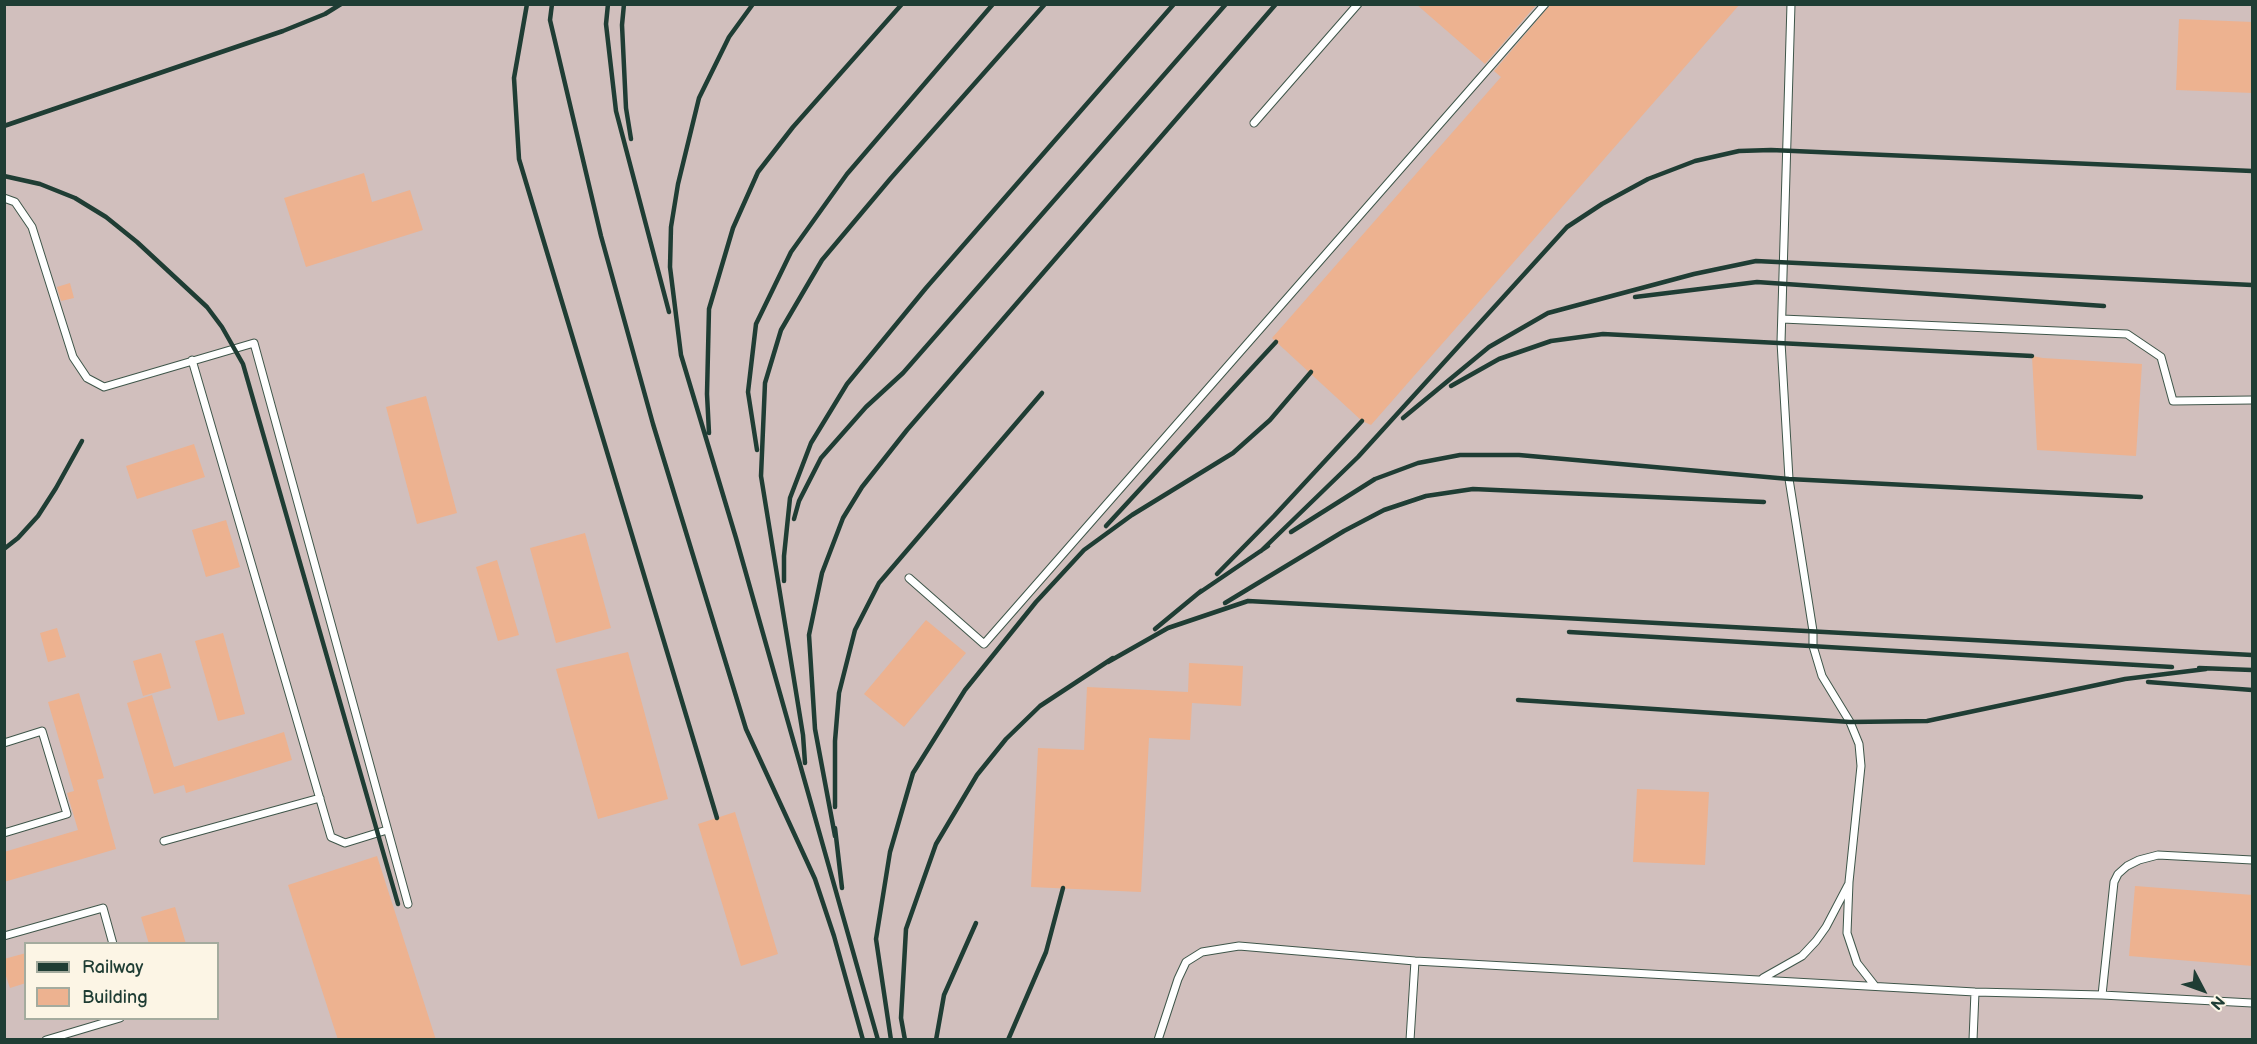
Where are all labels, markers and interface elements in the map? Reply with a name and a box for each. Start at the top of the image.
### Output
legend [24,942,219,1020]
text: Railway [82,957,144,978]
north arrow [2173,960,2233,1020]
text: Building [82,987,148,1008]
text: N [2206,991,2228,1013]

